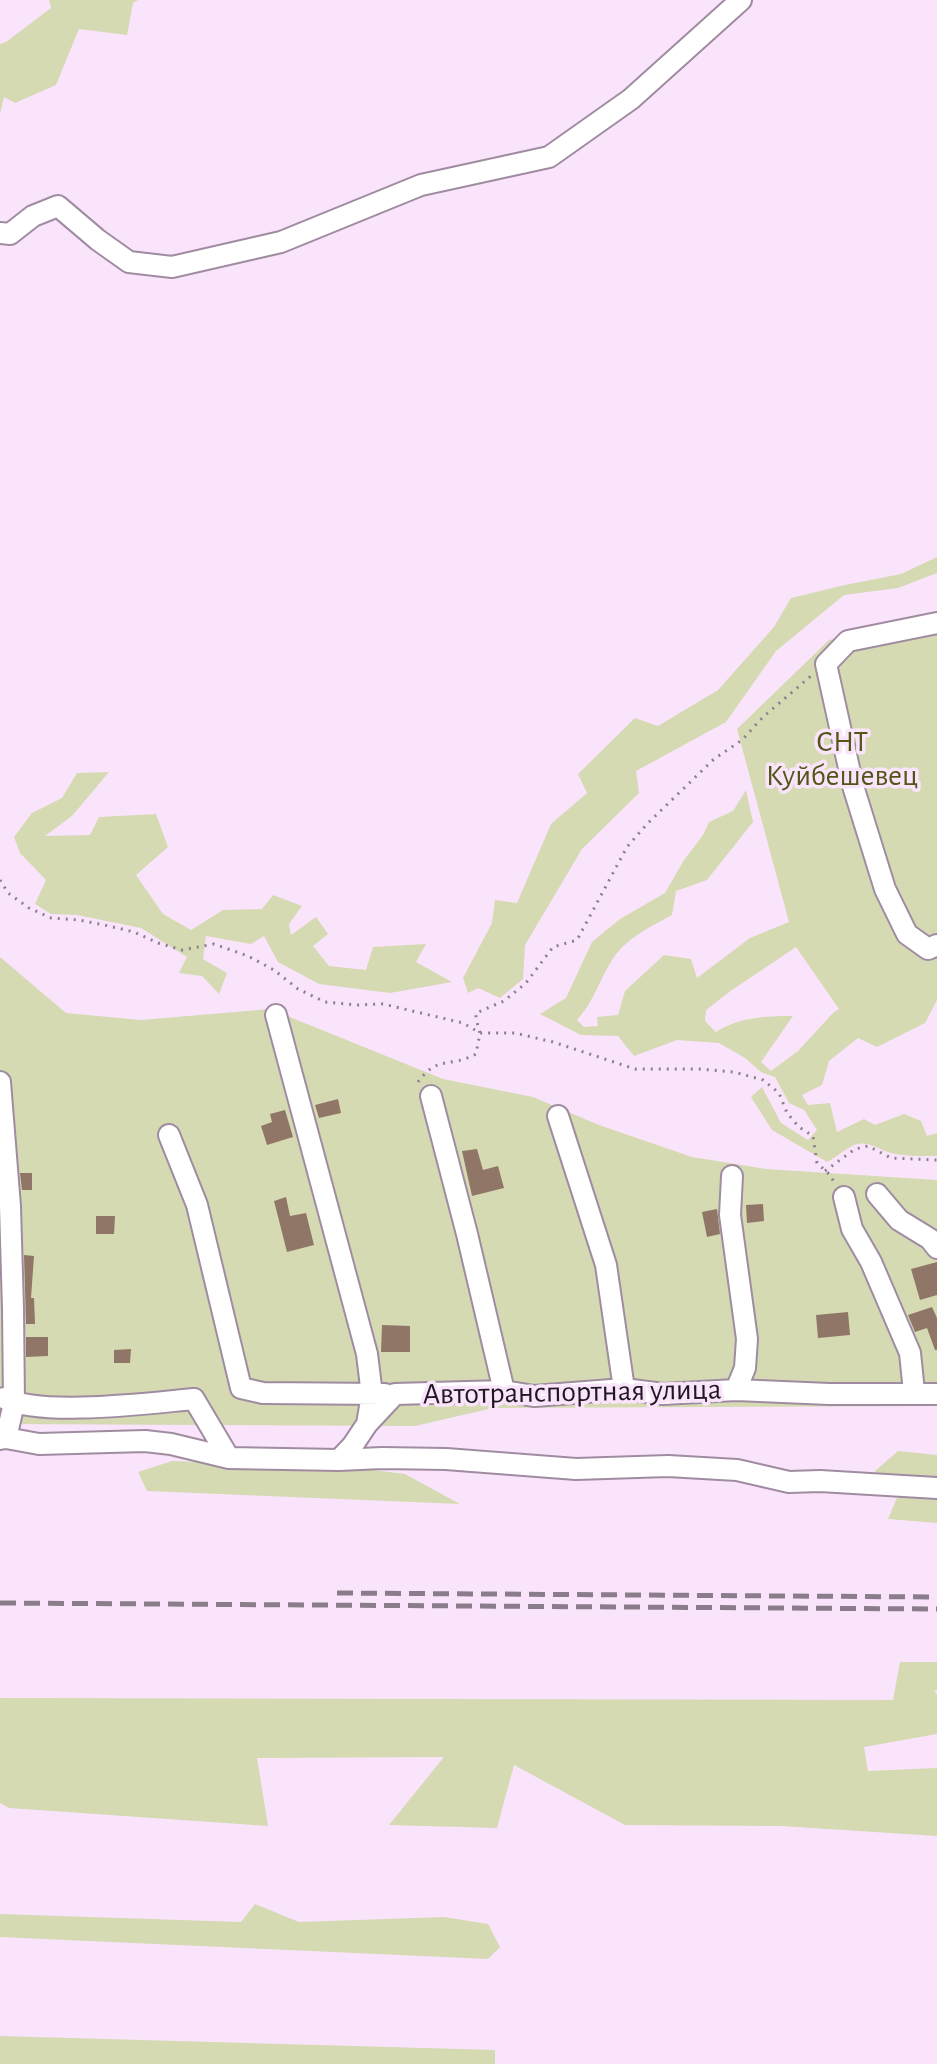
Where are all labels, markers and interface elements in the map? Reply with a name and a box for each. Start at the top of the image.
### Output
park label: СНТ Куйбешевец [766,724,918,794]
street label: Автотранспортная улица [422,1371,722,1413]

